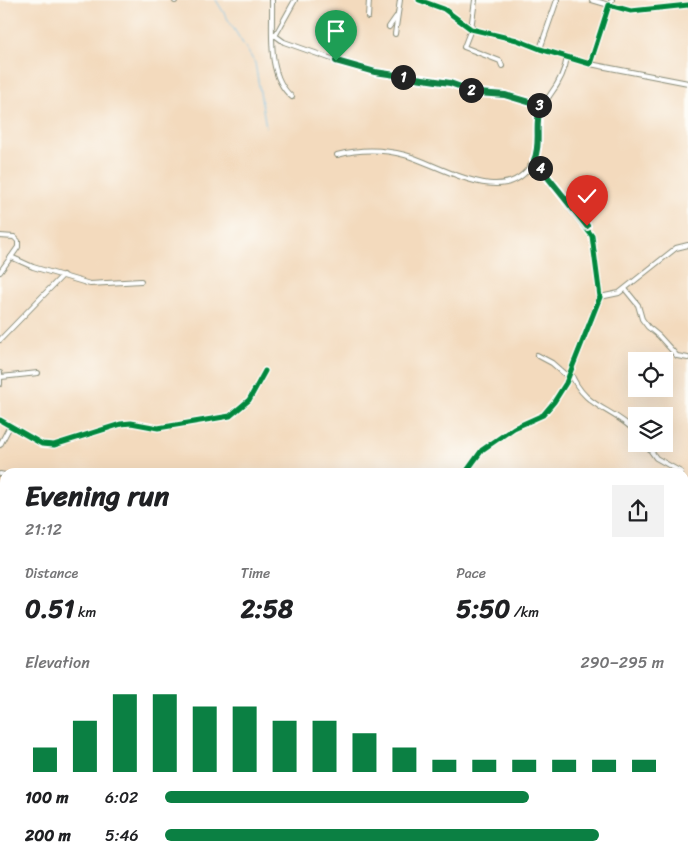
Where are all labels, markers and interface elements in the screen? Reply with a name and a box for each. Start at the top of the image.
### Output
pin [315,10,357,61]
icon: arrive [322,17,350,45]
pin: 1 [390,64,416,90]
text: 1 [400,65,407,90]
pin: 2 [458,78,484,102]
text: 2 [467,78,476,103]
pin: 3 [526,92,552,118]
text: 3 [536,93,543,118]
pin: 4 [528,156,552,180]
text: 4 [536,156,545,181]
pin [566,175,608,226]
icon: check [573,182,601,210]
map controls [628,352,673,452]
button: locate [628,352,673,397]
button: layers [628,407,673,452]
text: Evening run [25,471,169,520]
button: share [612,485,664,537]
text: 21:12 [25,515,62,544]
text: Distance [25,561,78,586]
text: Time [241,561,270,586]
text: Pace [456,561,486,586]
text: 0.51 [25,586,74,631]
text: 2:58 [241,586,293,631]
text: 5:50 [456,586,510,631]
text: km [74,600,96,625]
text: /km [510,600,539,625]
text: Elevation [25,648,90,677]
text: 290–295 m [580,648,664,677]
text: 100 m [25,783,69,812]
text: 6:02 [105,783,138,812]
text: 200 m [25,821,71,850]
text: 5:46 [105,821,139,850]

